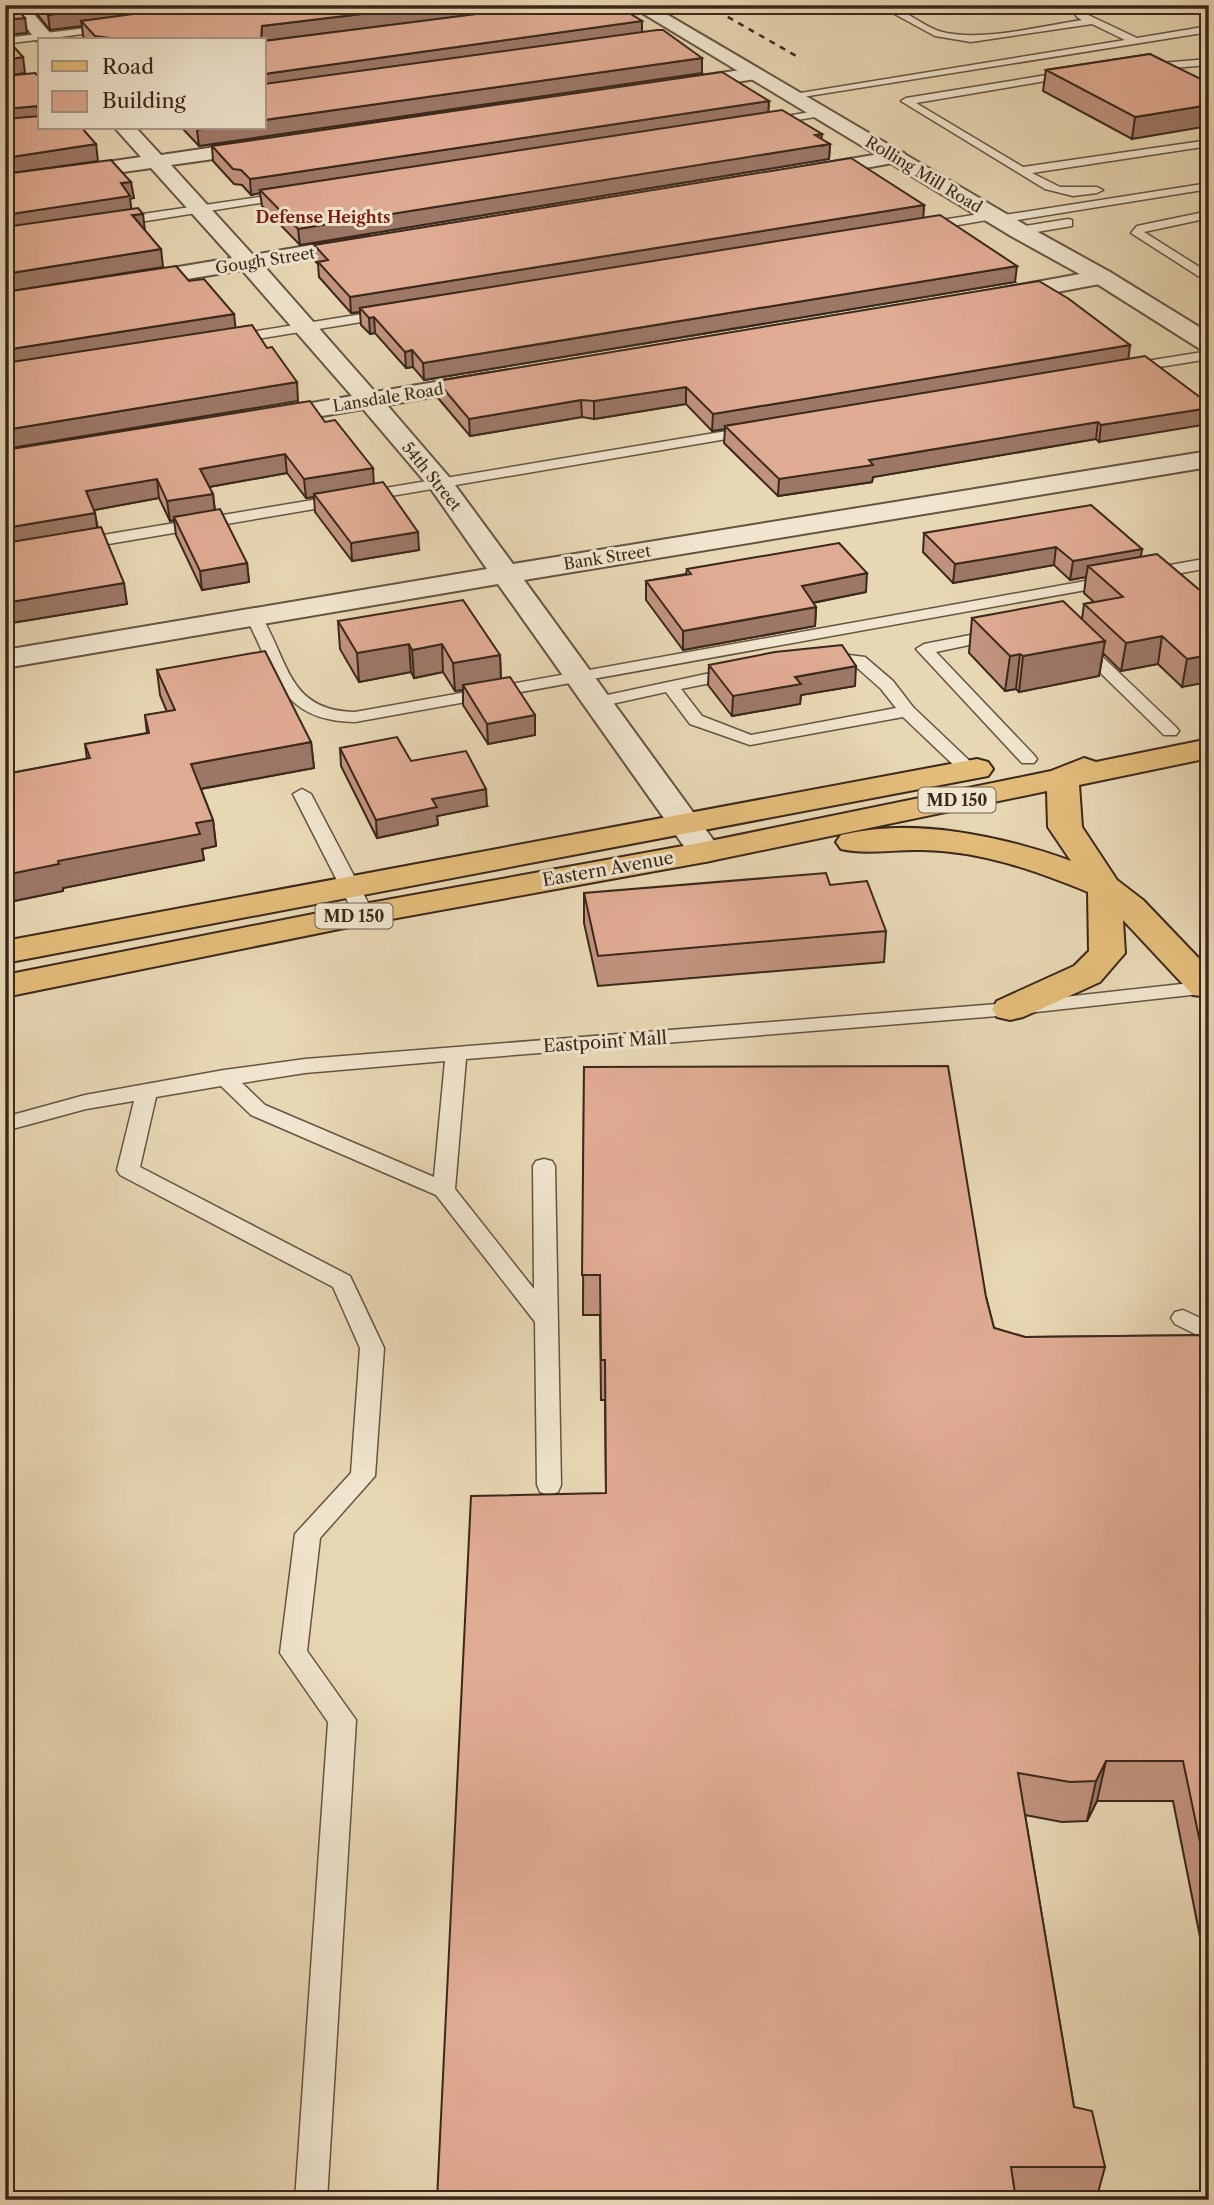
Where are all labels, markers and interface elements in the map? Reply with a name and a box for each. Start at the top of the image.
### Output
legend [38,38,266,130]
text: Road [102,54,154,79]
text: Building [102,88,187,113]
street label: Rolling Mill Road [862,131,986,217]
district label: Defense Heights [256,207,391,227]
street label: Gough Street [214,242,317,278]
street label: Lansdale Road [331,378,445,416]
street label: 54th Street [398,437,466,515]
street label: Bank Street [562,540,652,574]
road number: MD 150 [918,788,996,813]
street label: Eastern Avenue [541,847,675,891]
road number: MD 150 [316,904,392,928]
street label: Eastpoint Mall [542,1027,668,1057]

